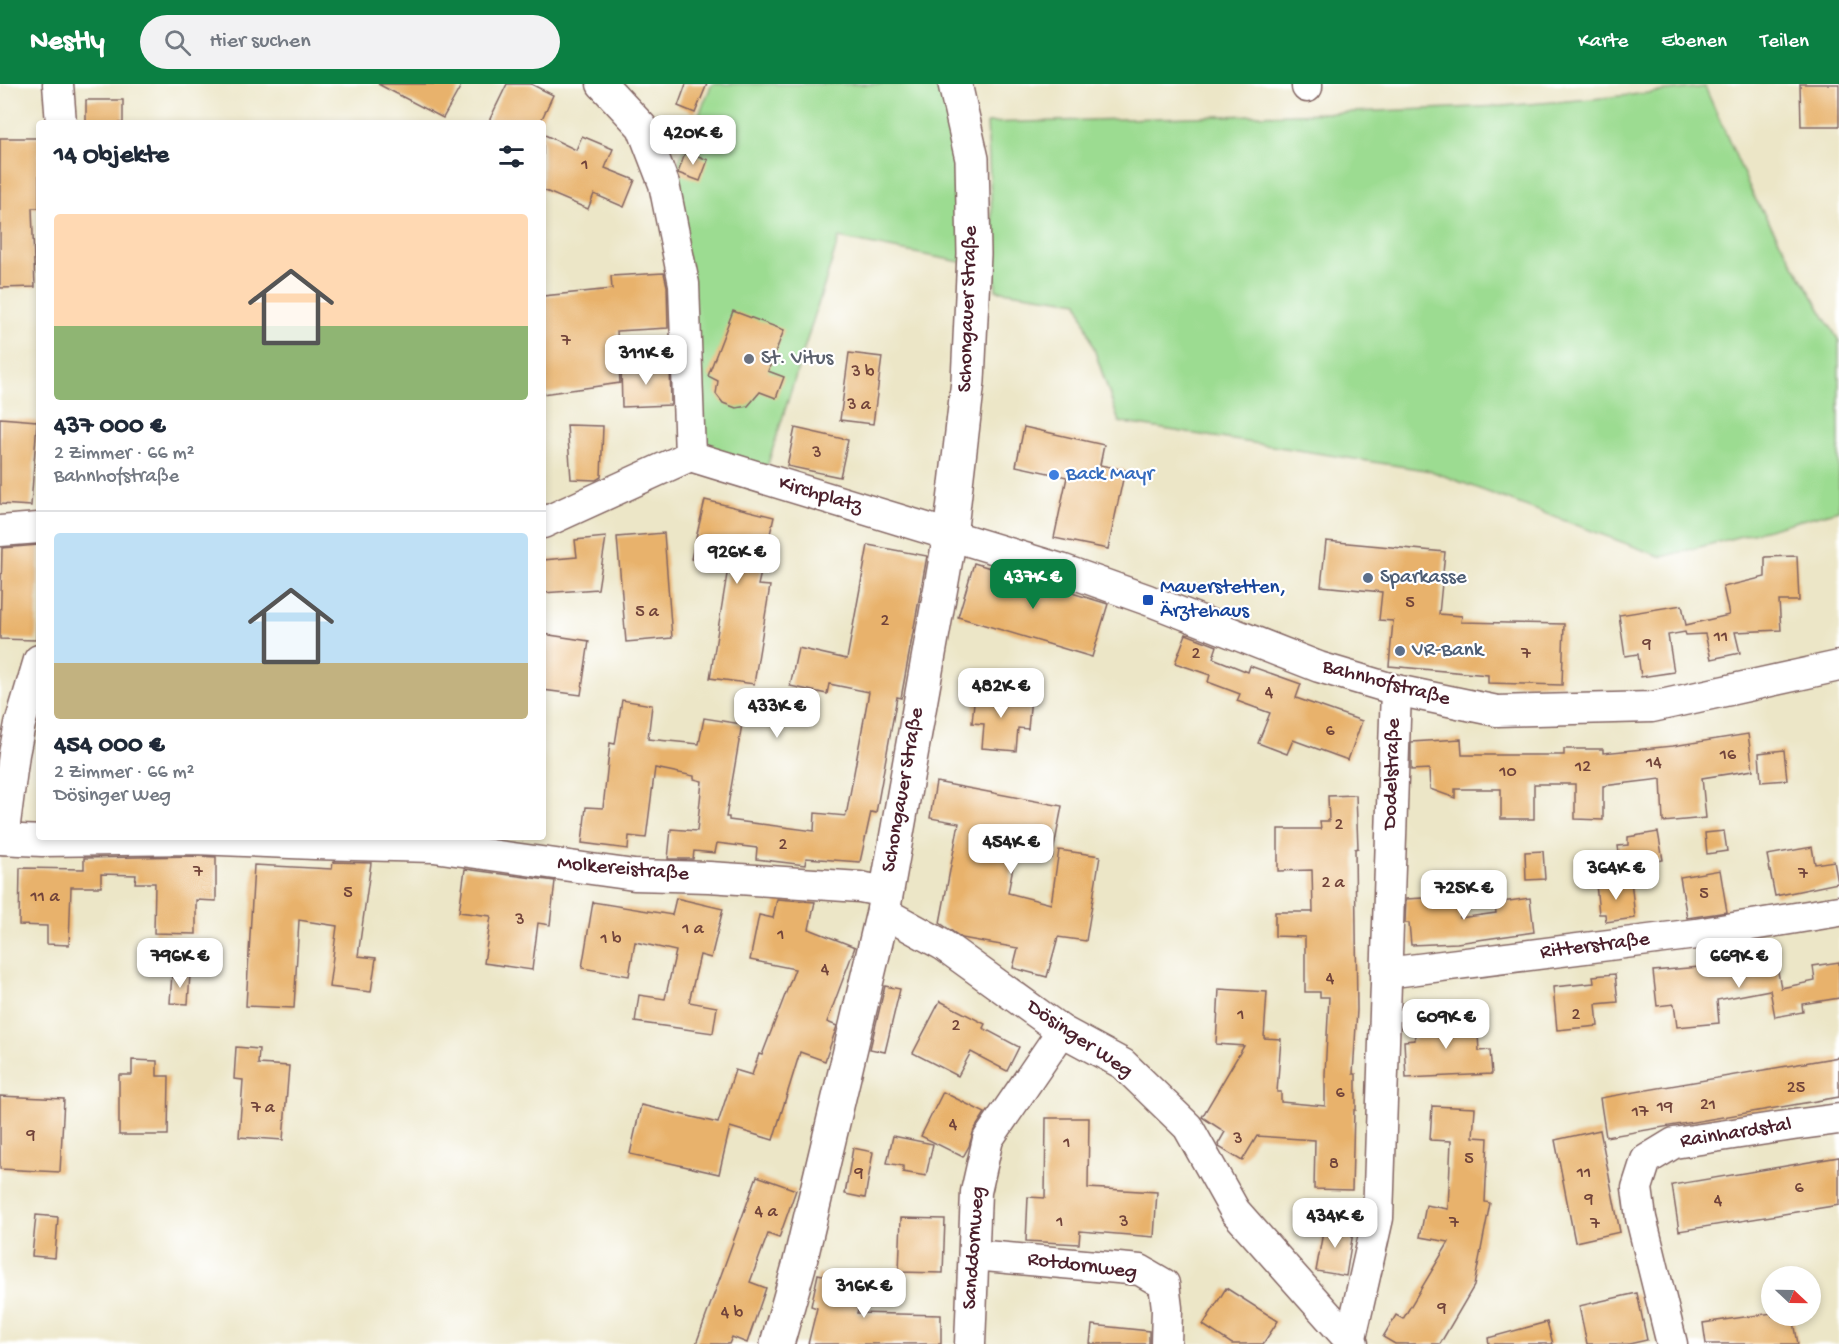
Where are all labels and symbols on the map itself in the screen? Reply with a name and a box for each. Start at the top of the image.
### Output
pin: 420K € [644,115,742,166]
house number: 1 [580,155,589,176]
street label: Schongauer Straße [954,224,984,393]
house number: 7 [560,331,571,352]
pin: 311K € [597,335,695,386]
place label: St. Vitus [761,347,835,372]
marker: St. Vitus [742,352,756,366]
house number: 3 b [850,362,875,383]
house number: 3 a [846,395,872,416]
house number: 3 [811,443,822,464]
place label: Back Mayr [1065,463,1155,488]
marker: Back Mayr [1047,468,1061,482]
street label: Kirchplatz [775,471,866,521]
pin: 926K € [688,534,786,585]
pin: 437K € [984,559,1082,610]
place label: Sparkasse [1380,566,1468,591]
marker: Sparkasse [1361,571,1375,585]
place label: Mauerstetten, Ärztehaus [1160,576,1286,625]
marker: Mauerstetten, Ärztehaus [1141,593,1155,607]
house number: 5 [1405,593,1415,614]
house number: 5 a [635,602,660,623]
house number: 2 [881,611,890,632]
house number: 11 [1713,627,1728,648]
house number: 9 [1641,634,1652,655]
place label: VR-Bank [1411,639,1486,664]
house number: 2 [1192,644,1201,665]
marker: VR-Bank [1393,644,1407,658]
house number: 7 [1520,644,1531,665]
street label: Bahnhofstraße [1318,655,1454,713]
pin: 482K € [952,668,1050,719]
house number: 4 [1265,683,1274,704]
pin: 433K € [728,688,826,739]
street label: Schongauer Straße [877,705,931,874]
street label: Dodelstraße [1378,717,1407,832]
house number: 6 [1325,721,1335,742]
house number: 16 [1719,745,1737,766]
house number: 14 [1645,753,1662,774]
house number: 12 [1574,757,1591,778]
house number: 10 [1498,762,1517,783]
house number: 2 [1335,815,1344,836]
pin: 454K € [962,824,1060,875]
house number: 2 [779,835,788,856]
pin: 364K € [1567,850,1665,901]
street label: Molkereistraße [556,852,691,888]
house number: 7 [192,862,203,883]
house number: 7 [1797,864,1808,885]
pin: 725K € [1415,870,1513,921]
house number: 2 a [1321,873,1346,894]
house number: 5 [343,883,353,904]
house number: 5 [1699,884,1709,905]
house number: 11 a [30,887,60,908]
house number: 3 [514,910,525,931]
house number: 1 a [681,919,705,940]
house number: 1 [776,925,785,946]
street label: Ritterstraße [1539,928,1652,966]
house number: 1 b [599,929,622,950]
pin: 796K € [131,938,229,989]
pin: 669K € [1690,938,1788,989]
house number: 4 [821,960,830,981]
house number: 4 [1326,969,1335,990]
street label: Dösinger Weg [1019,994,1137,1085]
pin: 609K € [1397,999,1495,1050]
house number: 1 [1236,1005,1245,1026]
house number: 2 [1572,1005,1581,1026]
house number: 2 [952,1016,961,1037]
house number: 25 [1787,1078,1805,1099]
house number: 6 [1335,1083,1345,1104]
house number: 21 [1700,1095,1716,1116]
house number: 19 [1656,1097,1673,1118]
house number: 7 a [250,1098,276,1119]
house number: 17 [1631,1102,1649,1123]
street label: Rainhardstal [1679,1113,1793,1155]
house number: 4 [949,1115,958,1136]
house number: 9 [25,1125,36,1146]
house number: 3 [1232,1129,1243,1150]
house number: 1 [1062,1133,1071,1154]
house number: 5 [1464,1149,1474,1170]
house number: 8 [1329,1154,1339,1175]
house number: 9 [853,1163,864,1184]
house number: 11 [1576,1163,1591,1184]
house number: 6 [1794,1178,1804,1199]
street label: Sanddornweg [958,1186,992,1310]
house number: 9 [1583,1189,1594,1210]
house number: 4 [1714,1191,1723,1212]
pin: 434K € [1286,1198,1384,1249]
house number: 4 a [755,1202,778,1223]
house number: 1 [1055,1212,1064,1233]
house number: 3 [1118,1212,1129,1233]
house number: 7 [1448,1213,1459,1234]
house number: 7 [1589,1214,1600,1235]
street label: Rotdornweg [1026,1248,1138,1286]
north arrow [1761,1266,1821,1326]
pin: 316K € [815,1268,913,1319]
house number: 9 [1436,1298,1447,1319]
house number: 4 b [721,1303,744,1324]

